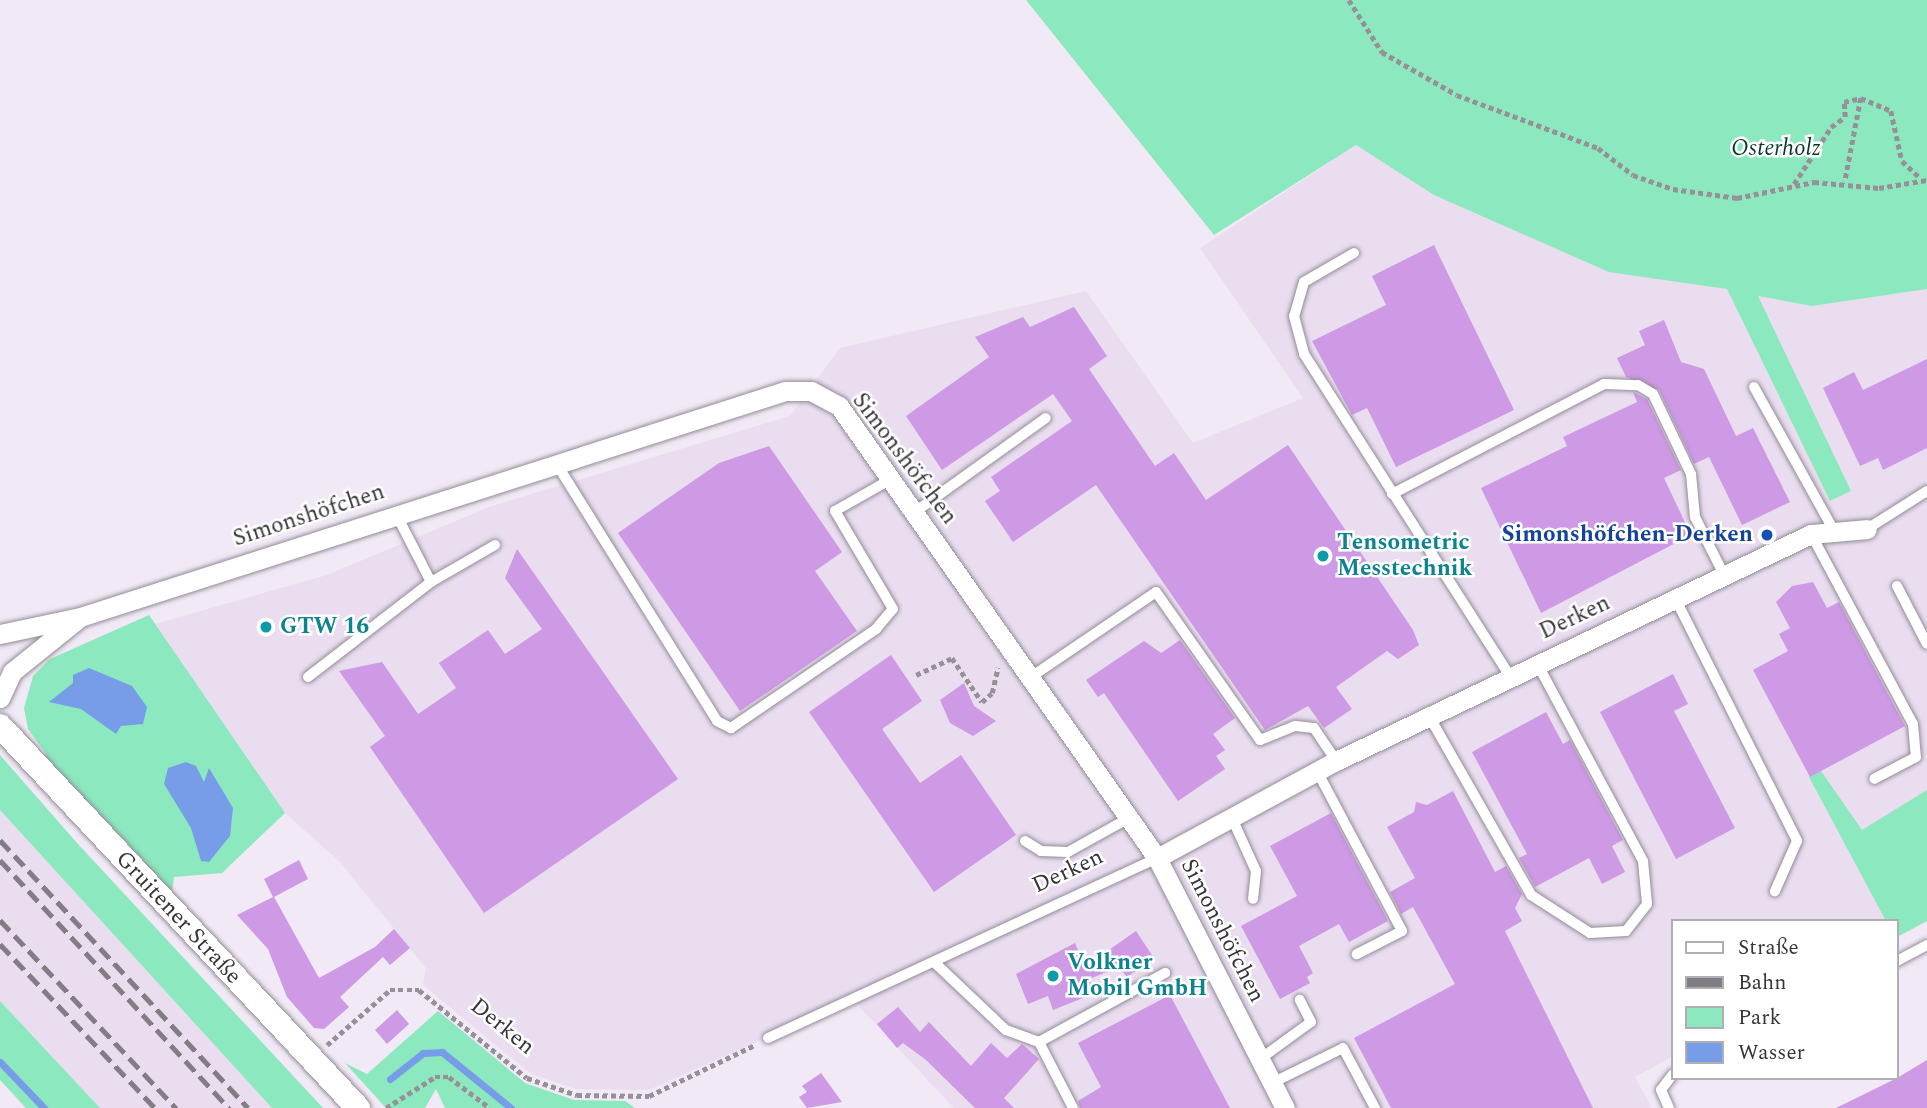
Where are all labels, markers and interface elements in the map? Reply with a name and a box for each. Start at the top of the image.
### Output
park label: Osterholz [1731,135,1821,163]
street label: Simonshöfchen [846,388,962,530]
street label: Simonshöfchen [230,479,388,553]
place label: Simonshöfchen-Derken [1501,521,1753,549]
marker: Simonshöfchen-Derken [1759,527,1775,543]
place label: Tensometric Messtechnik [1337,529,1472,583]
marker: Tensometric Messtechnik [1315,548,1331,564]
street label: Derken [1535,590,1615,646]
place label: GTW 16 [280,613,369,641]
marker: GTW 16 [258,619,274,635]
street label: Derken [1028,844,1108,900]
street label: Gruitener Straße [109,846,247,990]
street label: Simonshöfchen [1174,855,1270,1007]
legend [1672,919,1899,1080]
text: Straße [1738,932,1799,964]
place label: Volkner Mobil GmbH [1067,949,1207,1003]
text: Bahn [1738,967,1786,999]
marker: Volkner Mobil GmbH [1045,968,1061,984]
street label: Derken [464,993,540,1061]
text: Park [1738,1002,1781,1034]
text: Wasser [1738,1037,1805,1069]

